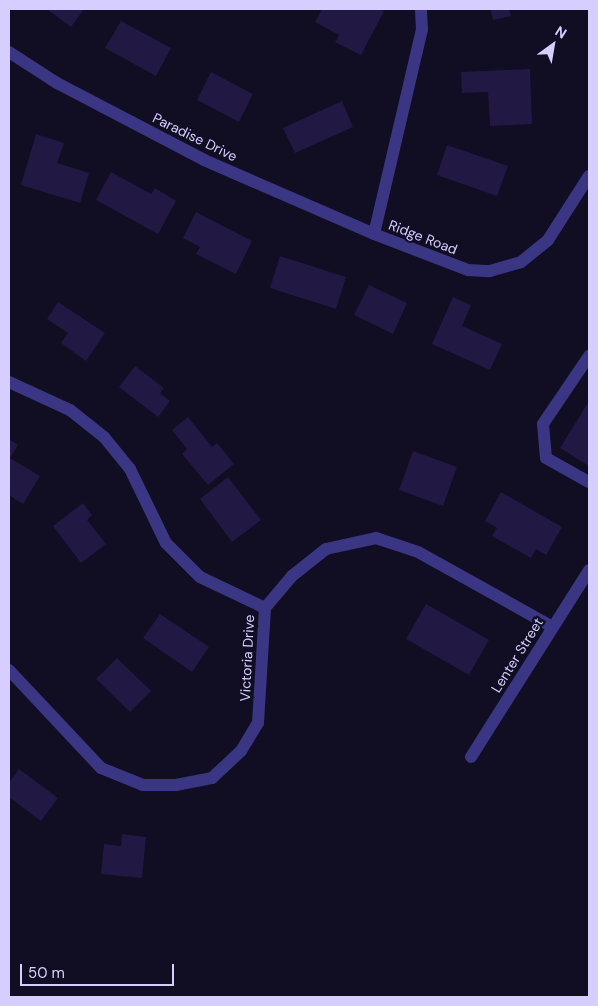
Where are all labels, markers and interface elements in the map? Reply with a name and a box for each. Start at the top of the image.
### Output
north arrow [528,20,578,70]
text: N [552,22,570,43]
street label: Paradise Drive [150,109,240,165]
street label: Ridge Road [386,216,460,258]
street label: Victoria Drive [236,614,258,702]
street label: Lenter Street [487,615,547,695]
scale bar [22,954,176,986]
text: 50 m [28,963,65,983]

